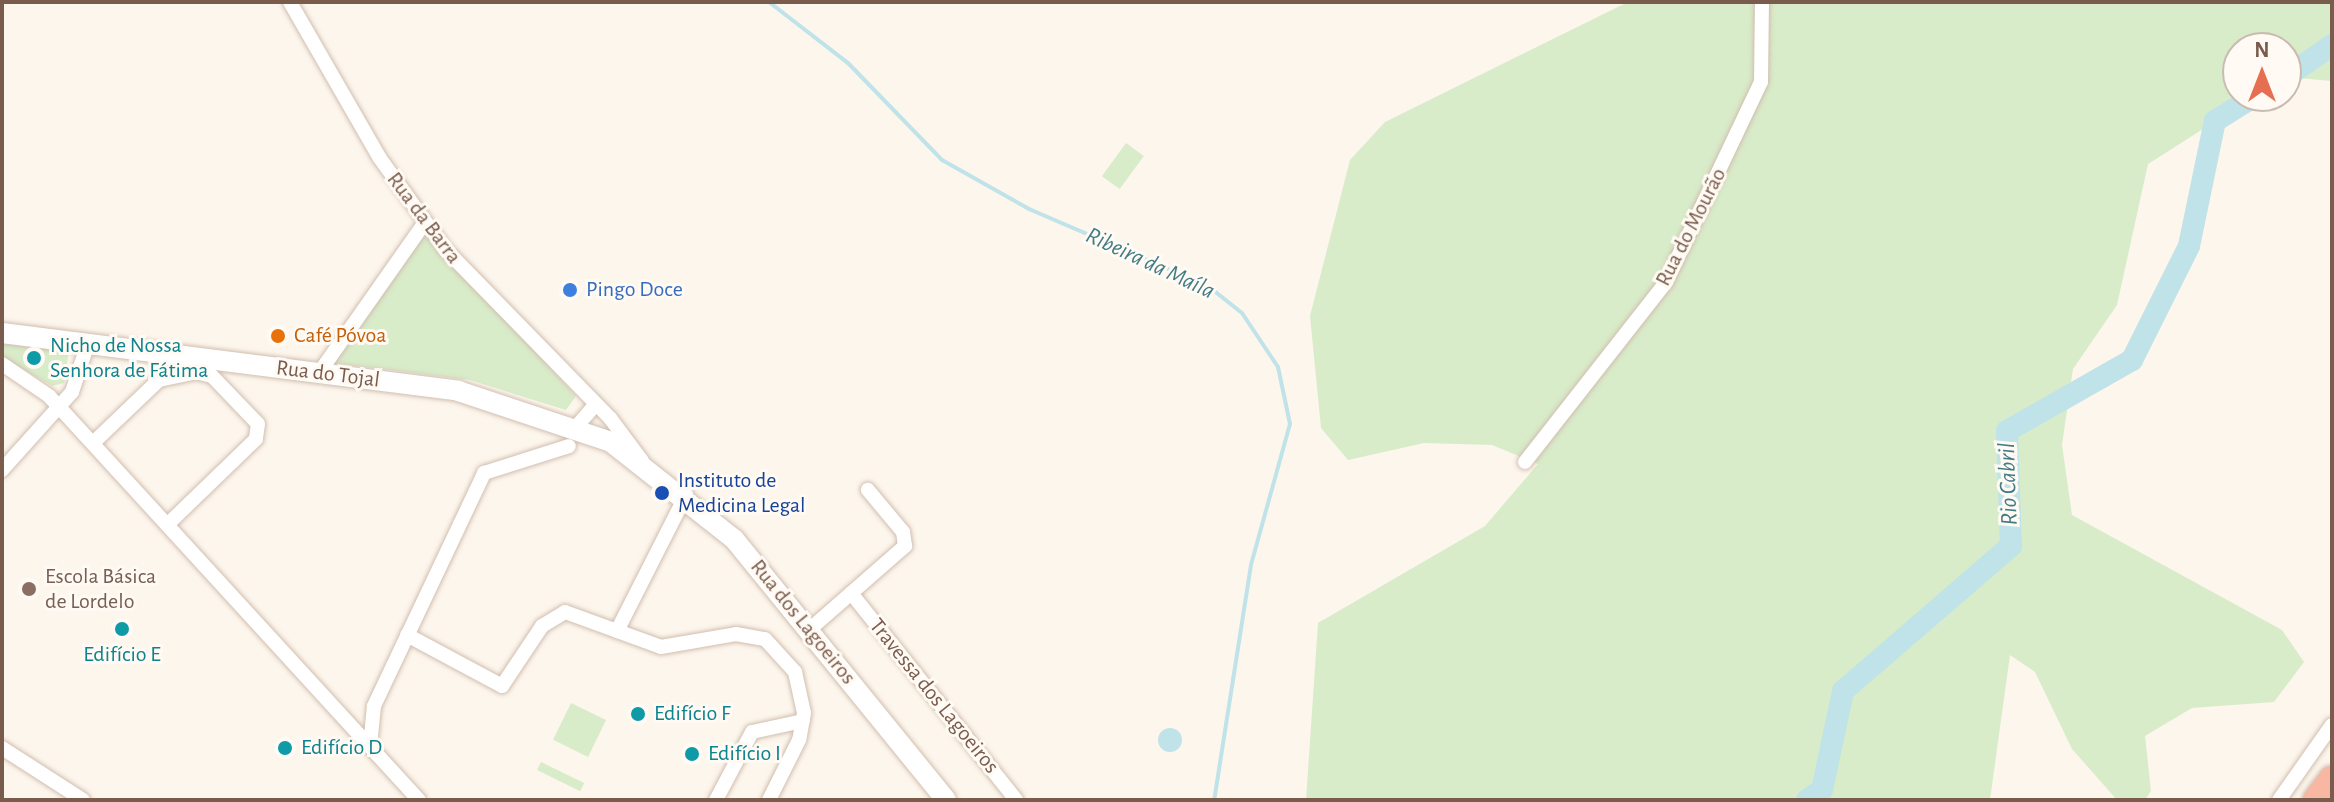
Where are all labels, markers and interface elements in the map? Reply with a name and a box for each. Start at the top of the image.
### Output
north arrow [2222,32,2302,112]
text: N [2254,39,2270,61]
street label: Rua do Mourão [1650,163,1732,291]
street label: Rua da Barra [381,167,467,269]
water label: Ribeira da Maíla [1081,222,1219,306]
place label: Pingo Doce [586,277,683,303]
marker: Pingo Doce [561,281,579,299]
place label: Café Póvoa [294,323,386,349]
marker: Café Póvoa [269,327,287,345]
place label: Nicho de Nossa Senhora de Fátima [50,332,208,384]
marker: Nicho de Nossa Senhora de Fátima [25,349,43,367]
street label: Rua do Tojal [275,355,381,393]
water label: Rio Cabril [1993,442,2025,526]
place label: Instituto de Medicina Legal [678,467,806,518]
marker: Instituto de Medicina Legal [653,484,671,502]
street label: Rua dos Lagoeiros [745,554,861,690]
place label: Escola Básica de Lordelo [45,563,156,614]
marker: Escola Básica de Lordelo [20,580,38,598]
street label: Travessa dos Lagoeiros [863,613,1005,779]
marker: Edifício E [113,620,131,638]
place label: Edifício E [83,642,161,668]
place label: Edifício F [654,701,731,727]
marker: Edifício F [629,705,647,723]
place label: Edifício D [301,735,382,761]
marker: Edifício D [276,739,294,757]
place label: Edifício I [708,741,781,767]
marker: Edifício I [683,745,701,763]

